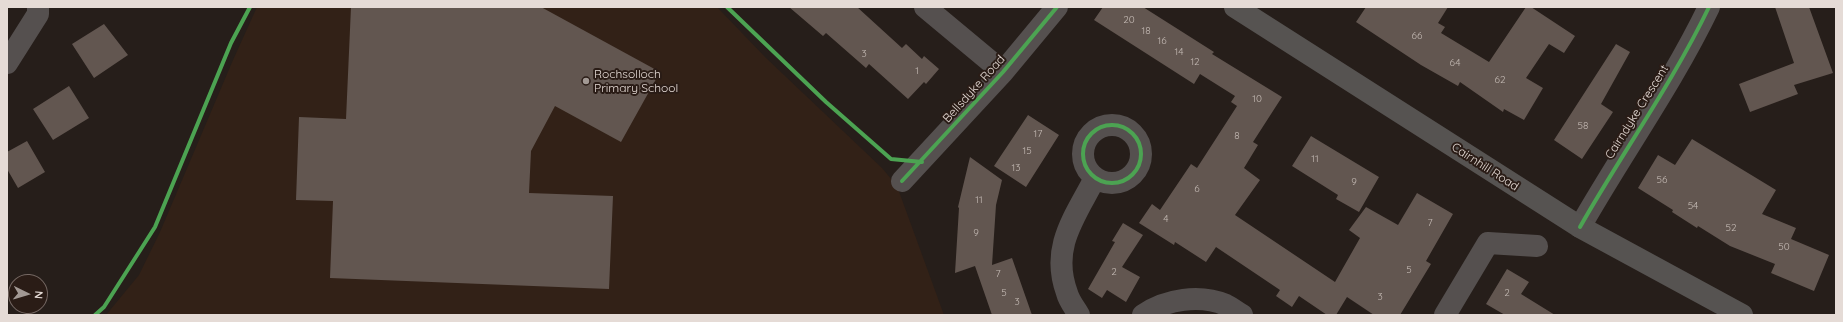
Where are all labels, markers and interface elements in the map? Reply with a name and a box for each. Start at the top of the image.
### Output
house number: 20 [1123,14,1135,26]
house number: 18 [1141,25,1151,37]
house number: 66 [1412,30,1422,42]
house number: 16 [1157,35,1167,47]
house number: 14 [1175,46,1183,58]
house number: 3 [861,48,867,60]
street label: Bellsdyke Road [940,52,1008,126]
house number: 12 [1190,56,1200,68]
house number: 64 [1450,57,1460,69]
street label: Cairndyke Crescent [1602,62,1672,162]
house number: 1 [915,65,919,77]
place label: Rochsolloch Primary School [594,67,678,95]
house number: 62 [1495,74,1505,86]
marker: Rochsolloch Primary School [581,76,591,86]
house number: 10 [1252,93,1262,105]
house number: 58 [1578,120,1588,132]
house number: 17 [1034,128,1042,140]
house number: 8 [1234,130,1240,142]
street label: Cairnhill Road [1449,140,1521,194]
house number: 15 [1022,145,1032,157]
house number: 11 [1311,153,1319,165]
house number: 13 [1012,162,1020,174]
house number: 56 [1657,174,1667,186]
house number: 9 [1351,176,1357,188]
house number: 6 [1194,183,1200,195]
house number: 11 [975,194,983,206]
house number: 54 [1688,200,1698,212]
house number: 4 [1163,213,1169,225]
house number: 7 [1427,217,1433,229]
house number: 52 [1726,222,1736,234]
house number: 9 [973,227,979,239]
house number: 50 [1778,241,1790,253]
house number: 5 [1406,264,1412,276]
house number: 2 [1111,266,1117,278]
house number: 7 [995,268,1001,280]
north arrow [8,274,48,314]
house number: 5 [1001,287,1007,299]
house number: 2 [1504,287,1510,299]
text: N [32,290,46,300]
house number: 3 [1377,291,1383,303]
house number: 3 [1014,296,1020,308]

